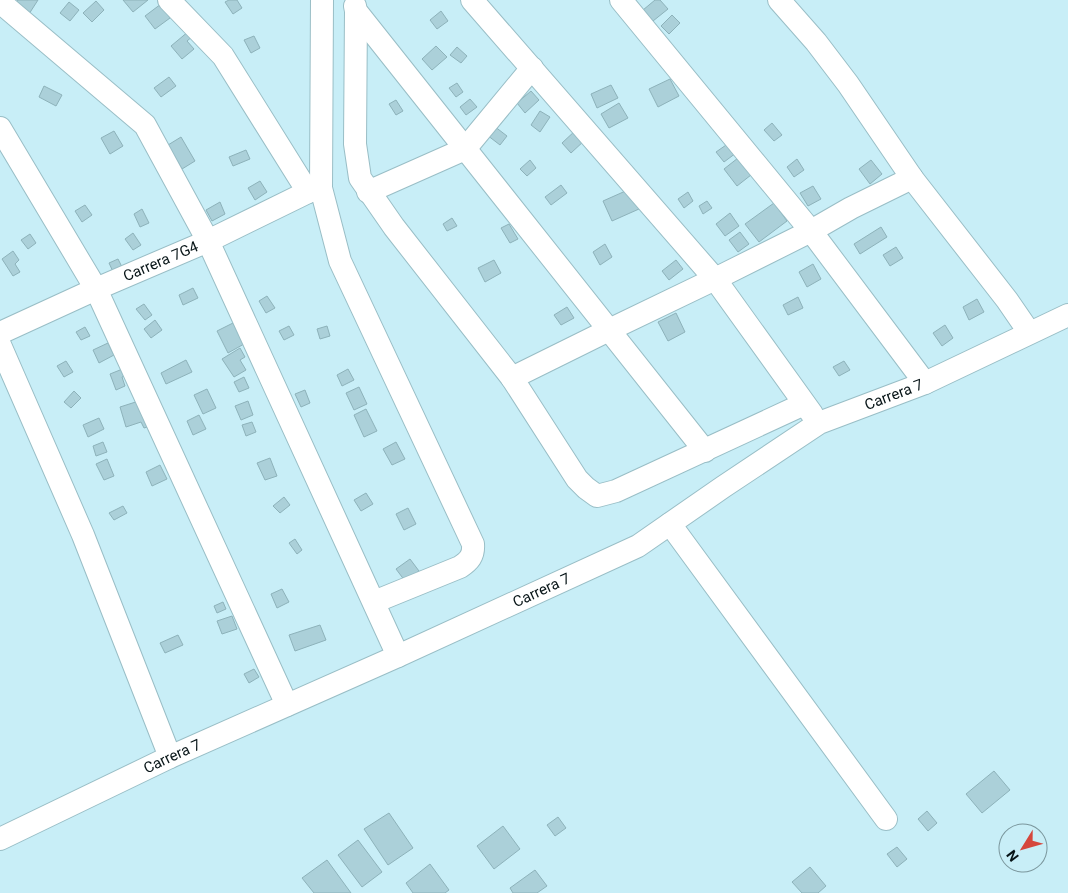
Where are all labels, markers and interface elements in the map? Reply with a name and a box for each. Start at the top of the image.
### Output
street label: Carrera 7G4 [121,237,201,285]
street label: Carrera 7 [862,376,926,414]
street label: Carrera 7 [510,569,573,611]
street label: Carrera 7 [141,735,204,777]
north arrow [998,823,1048,873]
text: N [1003,847,1022,865]

